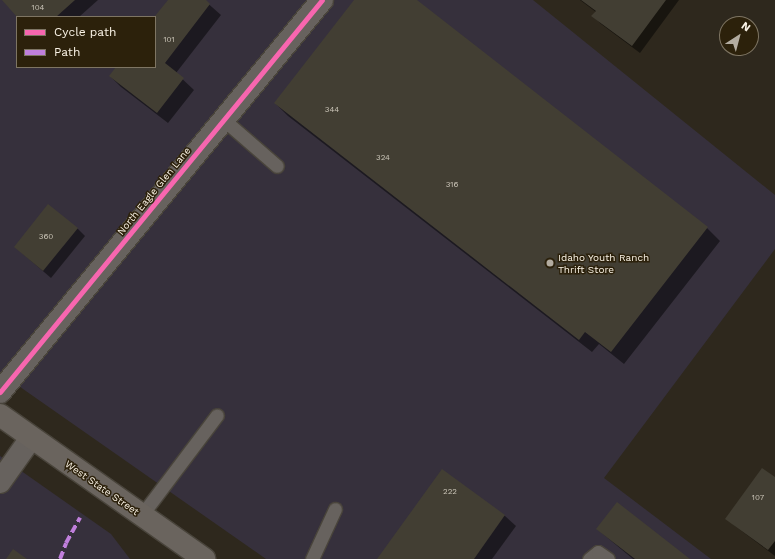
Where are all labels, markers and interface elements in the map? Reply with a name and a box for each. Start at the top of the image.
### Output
house number: 104 [32,3,44,13]
legend [16,16,156,68]
north arrow [719,16,759,56]
text: N [739,19,753,34]
text: Cycle path [54,25,116,39]
house number: 101 [163,35,175,45]
text: Path [54,45,80,59]
house number: 344 [325,105,339,115]
street label: North Eagle Glen Lane [115,145,193,237]
house number: 324 [376,153,390,163]
house number: 316 [446,180,458,190]
house number: 360 [39,232,53,242]
place label: Idaho Youth Ranch Thrift Store [558,251,650,274]
marker: Idaho Youth Ranch Thrift Store [545,258,555,268]
street label: West State Street [63,458,141,518]
house number: 222 [443,487,457,497]
house number: 107 [752,493,764,503]

